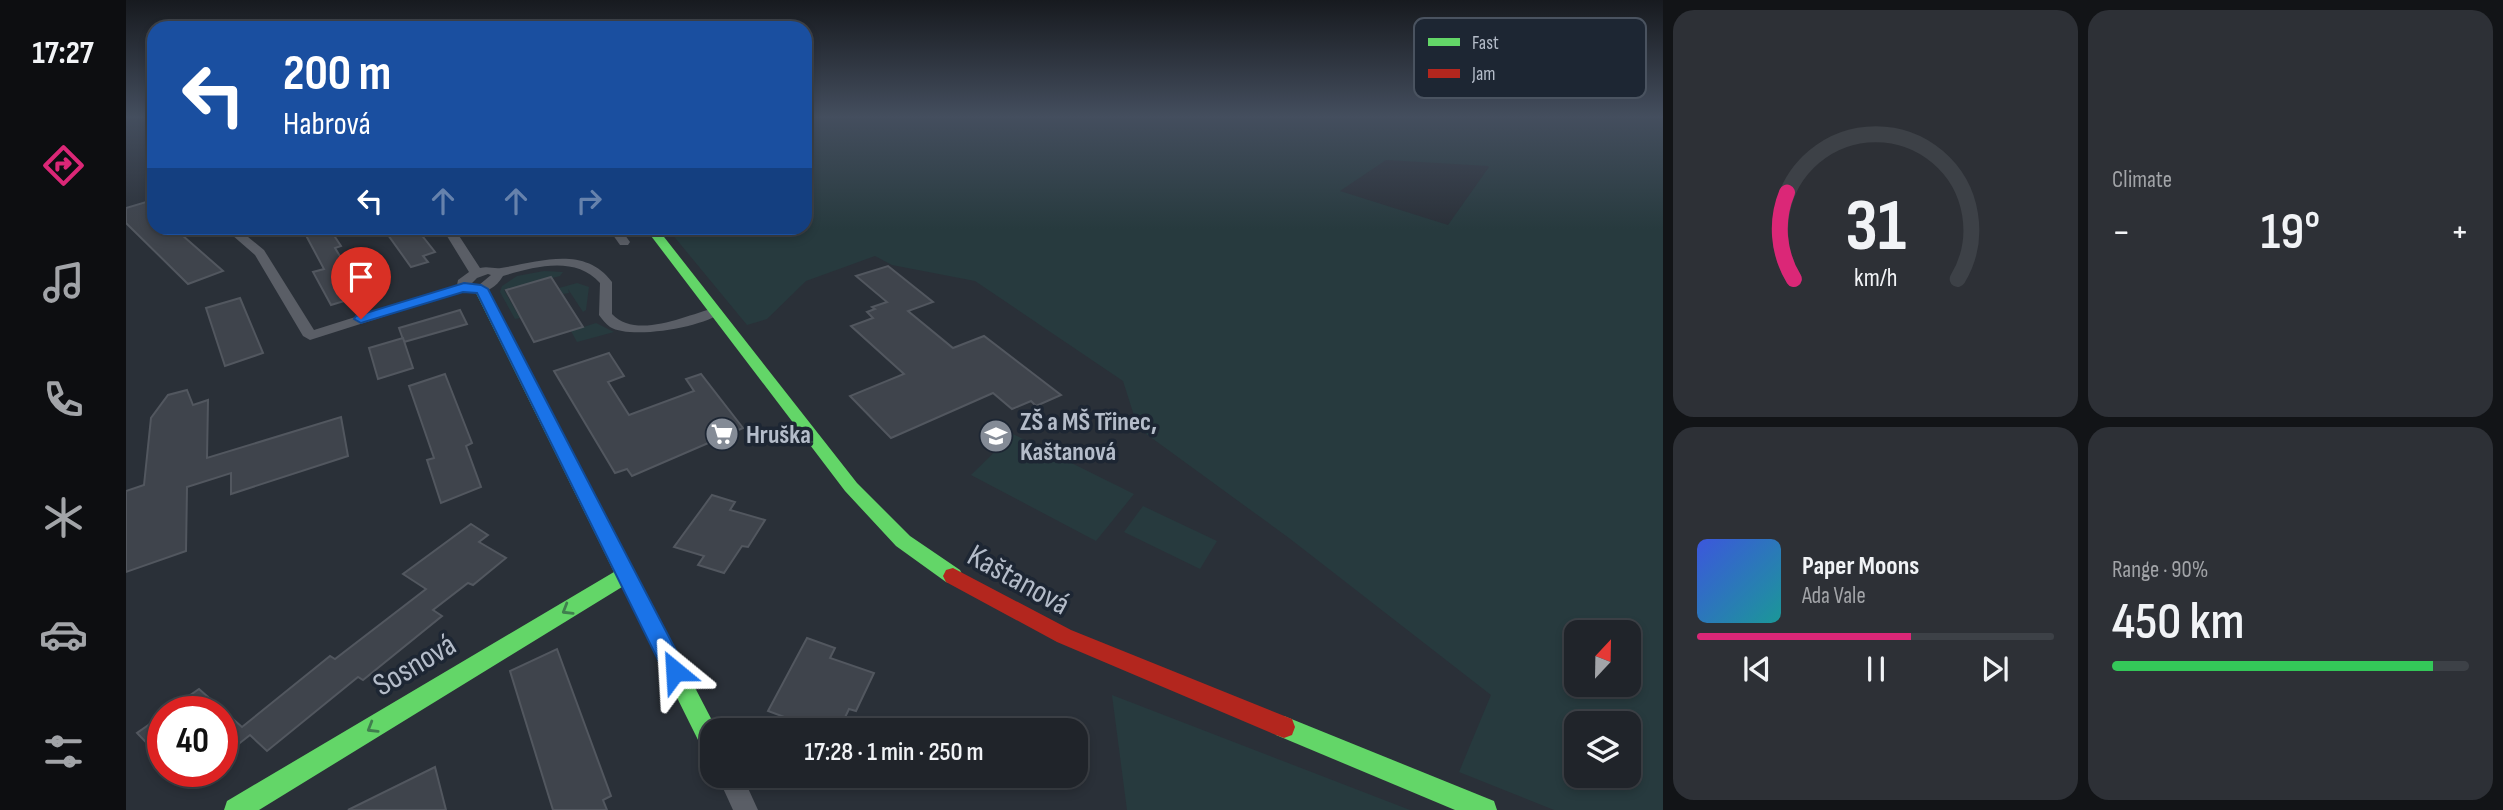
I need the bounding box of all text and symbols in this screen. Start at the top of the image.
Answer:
legend [1414,18,1646,98]
text: Fast [1472,32,1499,55]
text: 17:27 [32,34,94,73]
text: 200 m [283,45,391,104]
icon: left [168,49,259,140]
text: Jam [1471,63,1495,86]
text: Habrová [283,105,371,144]
icon: directions [39,141,88,190]
text: Climate [2112,166,2172,194]
icon: left [351,182,389,220]
icon: ahead [424,182,462,220]
icon: ahead [497,182,535,220]
icon: right [570,182,608,220]
text: 31 [1845,184,1906,272]
text: 19° [2261,201,2320,264]
text: − [2112,210,2131,255]
text: + [2450,210,2469,255]
pin [331,247,391,319]
icon: music [39,258,88,307]
icon: arrive [342,258,380,296]
text: km/h [1854,263,1897,294]
icon: phone [39,375,88,424]
place label: ZŠ a MŠ Třinec, Kaštanová [1020,407,1157,468]
supermarket icon: Hruška [703,415,741,453]
school or university icon: ZŠ a MŠ Třinec, Kaštanová [977,417,1015,455]
place label: Hruška [746,420,811,451]
icon: climate [39,493,88,542]
street label: Kaštanová [960,536,1076,624]
text: Paper Moons [1802,551,1919,582]
text: Range · 90% [2112,556,2208,584]
text: Ada Vale [1802,582,1866,610]
text: 450 km [2112,591,2245,654]
one-way arrow [562,602,575,615]
icon: car [39,610,88,659]
north arrow [1564,620,1642,696]
map controls [1564,620,1641,788]
street label: Sosnová [366,626,463,705]
position arrow [638,634,712,708]
icon: previous [1738,650,1776,688]
icon: pause [1857,650,1895,688]
icon: next [1976,650,2014,688]
speed limit sign: 40 [147,696,238,787]
button: layers [1564,711,1641,788]
one-way arrow [367,719,380,732]
icon: filters [39,727,88,776]
text: 17:28 · 1 min · 250 m [804,737,984,768]

